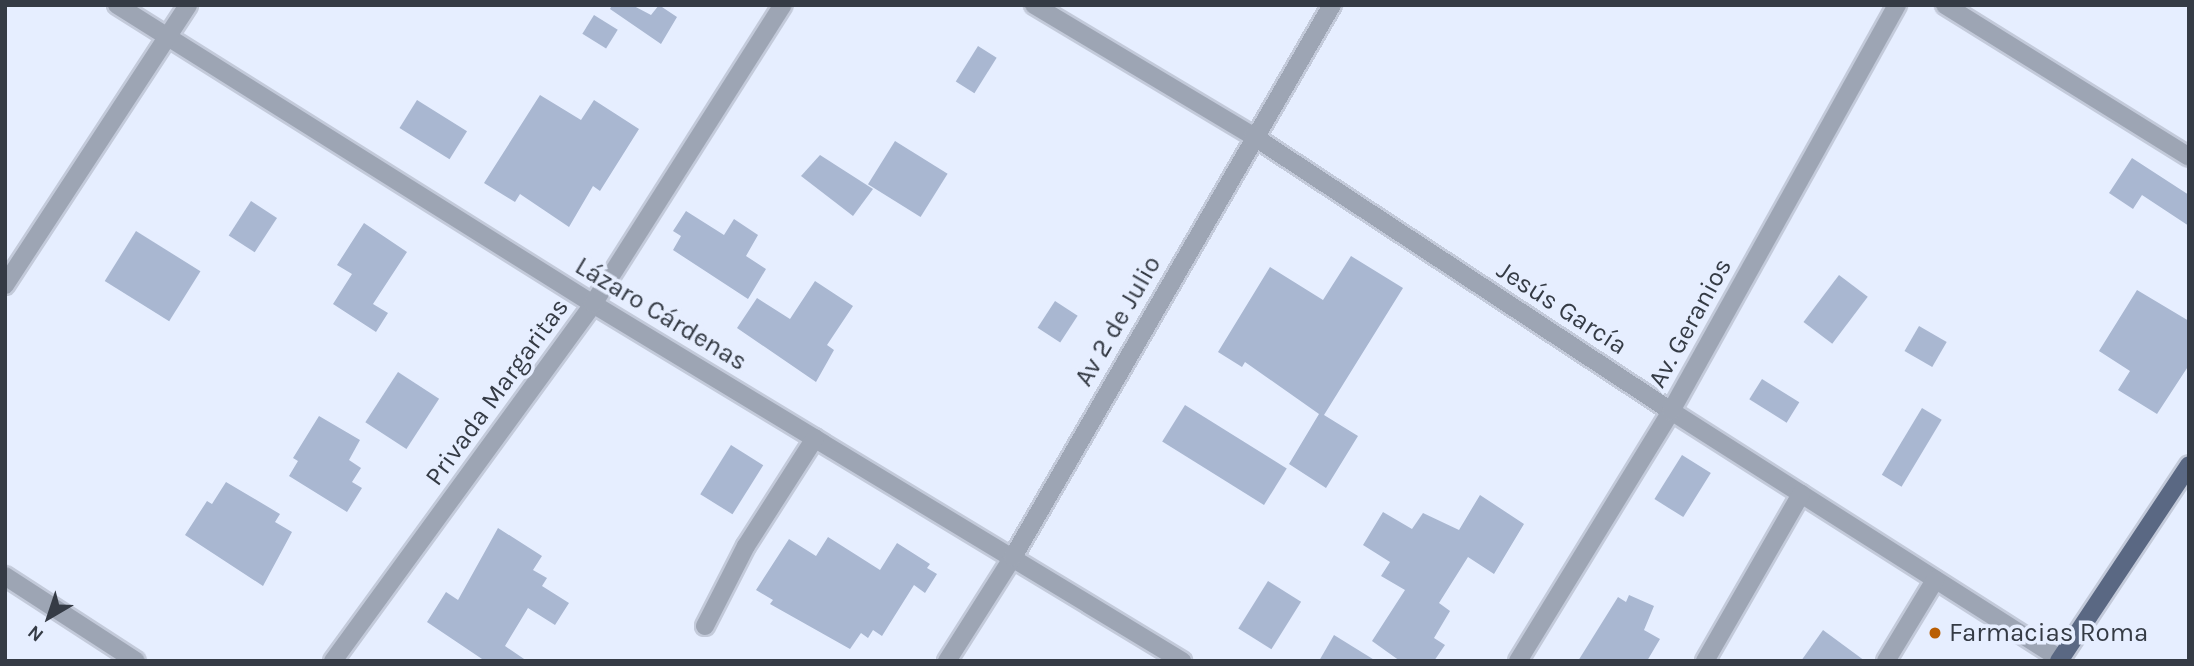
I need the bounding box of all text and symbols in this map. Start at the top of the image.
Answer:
street label: Lázaro Cárdenas [569,250,753,378]
street label: Av 2 de Julio [1068,250,1168,392]
street label: Av. Geranios [1642,253,1738,393]
street label: Jesús García [1491,254,1633,362]
street label: Privada Margaritas [419,292,575,492]
north arrow [14,582,84,652]
place label: Farmacias Roma [1949,617,2148,649]
text: N [24,620,48,646]
marker: Farmacias Roma [1927,625,1943,641]

